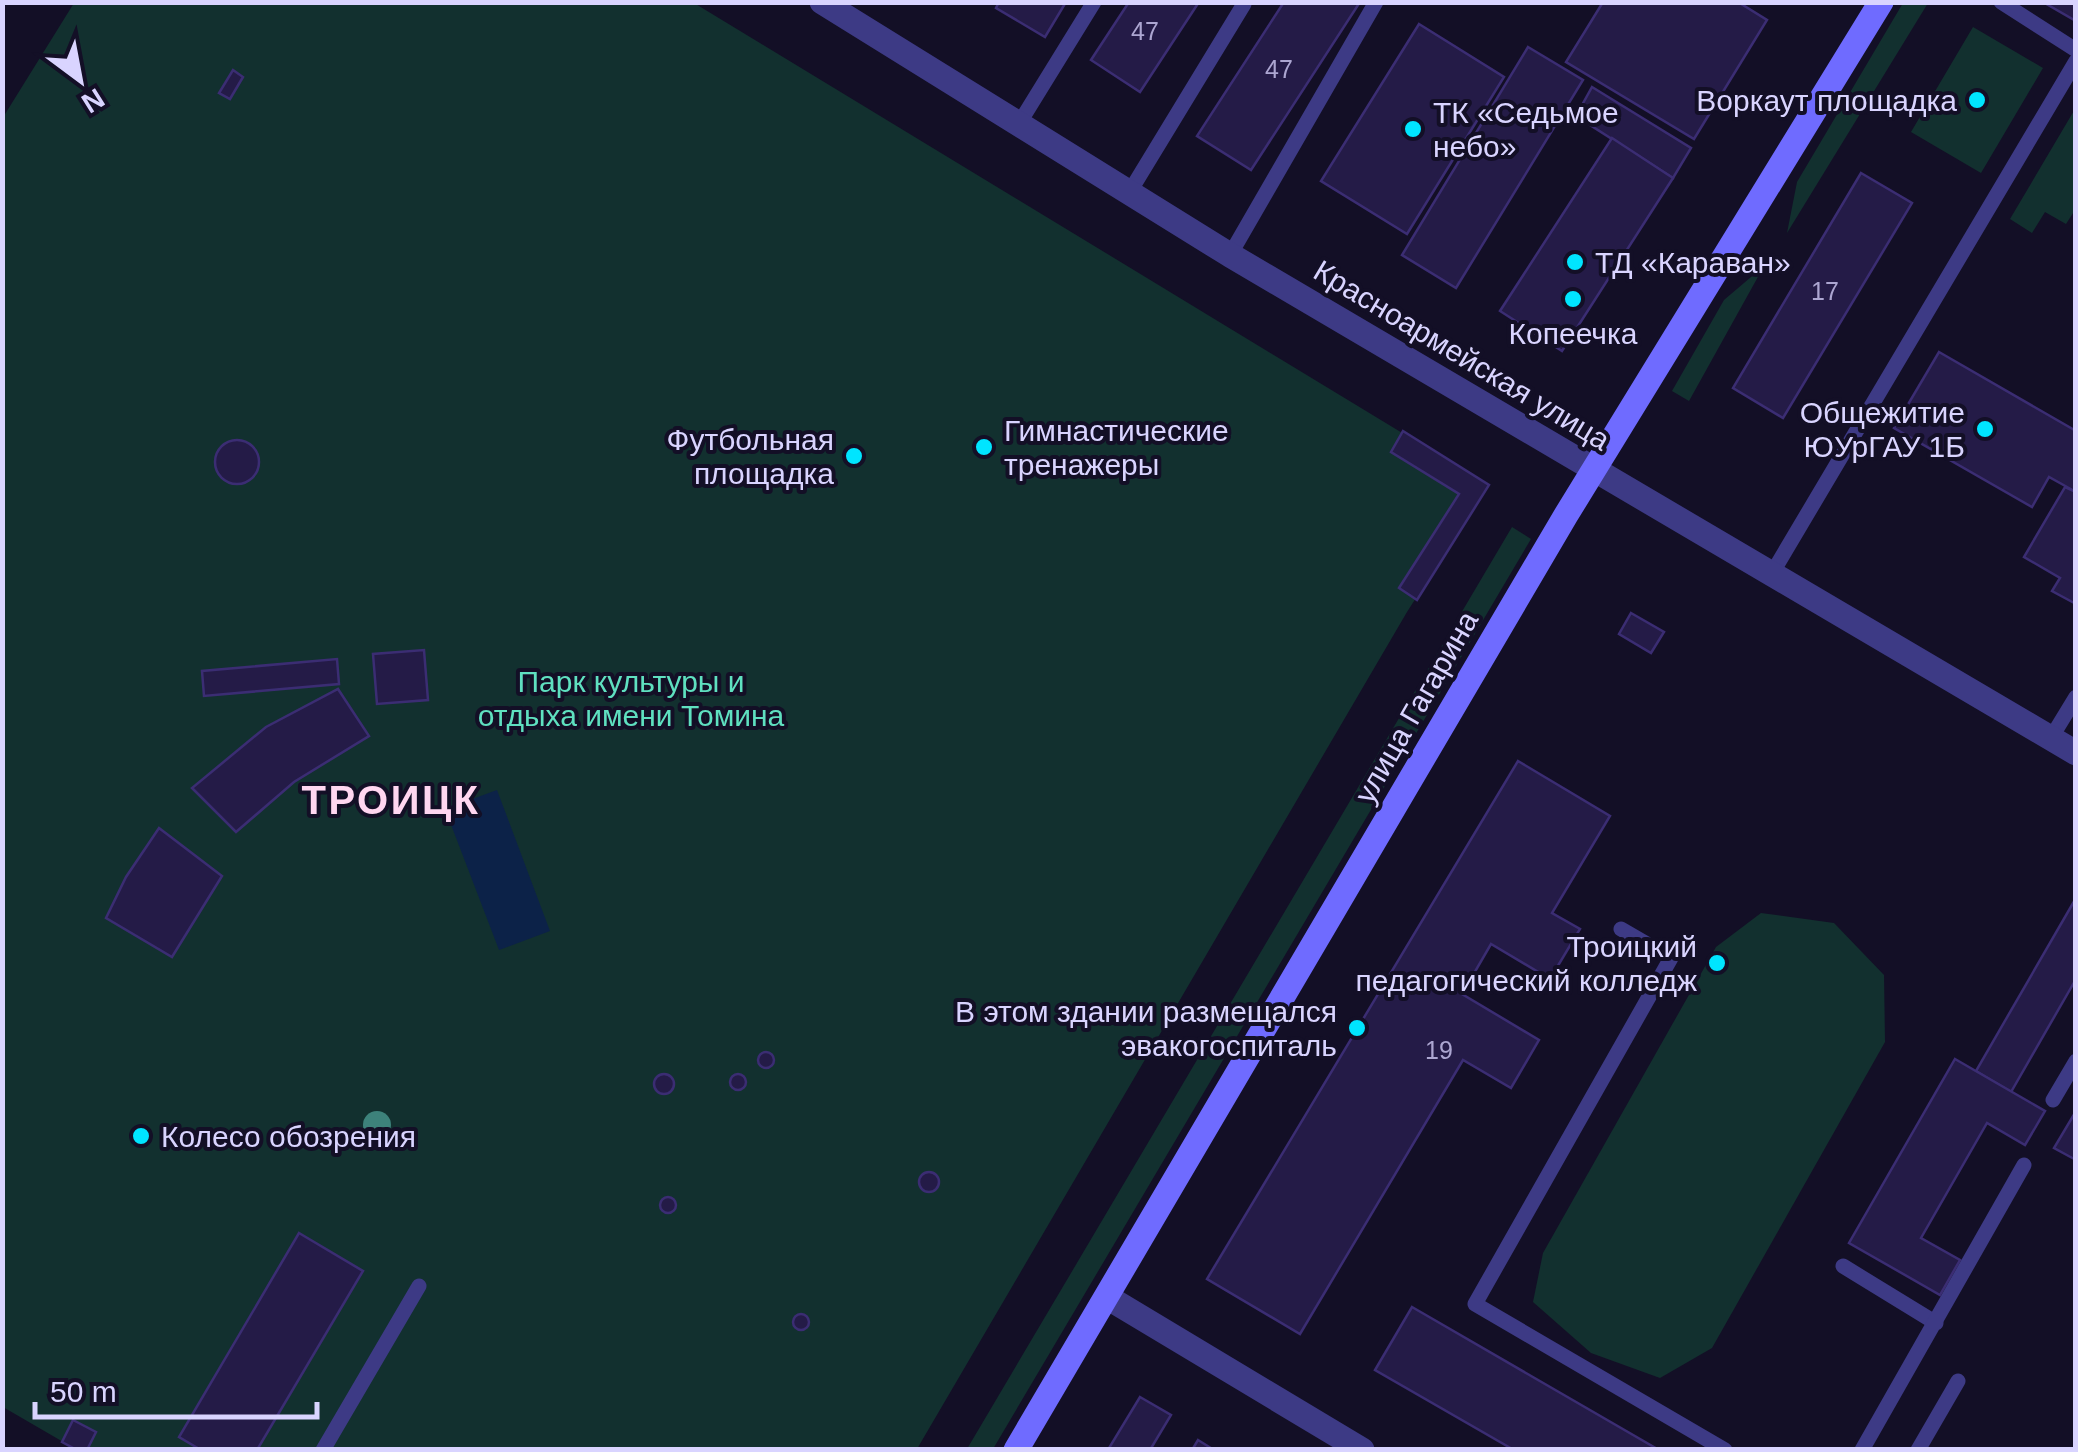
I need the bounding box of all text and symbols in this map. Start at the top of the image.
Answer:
house number: 47 [1131,17,1159,45]
north arrow [30,30,130,130]
house number: 47 [1265,55,1293,83]
text: N [76,82,110,119]
place label: Воркаут площадка [1696,84,1957,117]
marker: Воркаут площадка [1966,89,1988,111]
place label: ТК «Седьмое небо» [1433,96,1619,163]
marker: ТК «Седьмое небо» [1402,118,1424,140]
place label: ТД «Караван» [1595,246,1791,279]
marker: ТД «Караван» [1564,251,1586,273]
street label: Красноармейская улица [1308,254,1616,457]
house number: 17 [1811,277,1839,305]
marker: Копеечка [1562,288,1584,310]
place label: Копеечка [1509,317,1638,350]
place label: Общежитие ЮУрГАУ 1Б [1800,396,1965,463]
place label: Гимнастические тренажеры [1004,414,1229,481]
marker: Общежитие ЮУрГАУ 1Б [1974,418,1996,440]
place label: Футбольная площадка [667,423,834,490]
marker: Гимнастические тренажеры [973,436,995,458]
marker: Футбольная площадка [843,445,865,467]
street label: улица Гагарина [1348,605,1484,809]
park label: Парк культуры и отдыха имени Томина [478,665,785,732]
district label: ТРОИЦК [301,778,481,822]
place label: Троицкий педагогический колледж [1355,930,1697,997]
marker: Троицкий педагогический колледж [1706,952,1728,974]
place label: В этом здании размещался эвакогоспиталь [955,995,1337,1062]
marker: В этом здании размещался эвакогоспиталь [1346,1017,1368,1039]
house number: 19 [1425,1036,1453,1064]
place label: Колесо обозрения [161,1120,416,1153]
marker: Колесо обозрения [130,1125,152,1147]
scale bar [35,1357,318,1419]
text: 50 m [50,1375,117,1408]

